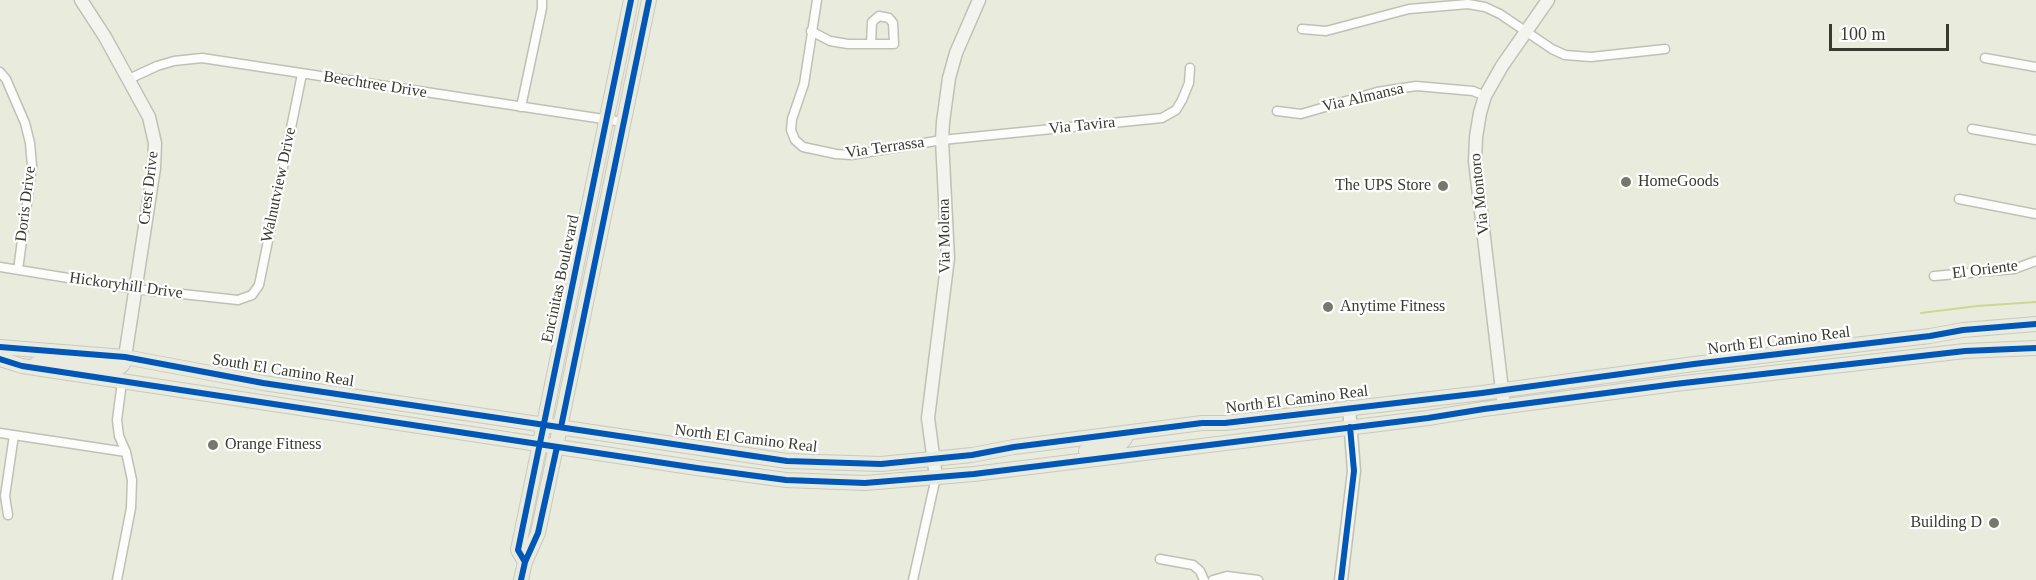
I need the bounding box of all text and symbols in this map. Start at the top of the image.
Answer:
scale bar [1832,12,1952,50]
text: 100 m [1840,24,1886,44]
street label: Beechtree Drive [322,67,428,103]
street label: Via Almansa [1320,79,1406,117]
street label: Via Tavira [1048,113,1116,139]
street label: Walnutview Drive [257,126,301,244]
street label: Via Terrassa [844,133,926,163]
street label: Crest Drive [135,150,163,226]
street label: Via Montoro [1466,152,1494,236]
street label: Doris Drive [12,165,40,243]
place label: HomeGoods [1638,172,1719,192]
marker: HomeGoods [1619,175,1633,189]
place label: The UPS Store [1335,176,1431,196]
marker: The UPS Store [1436,179,1450,193]
street label: Via Molena [935,198,955,274]
street label: Encinitas Boulevard [538,213,584,345]
street label: El Oriente [1951,256,2019,284]
street label: Hickoryhill Drive [68,269,184,303]
place label: Anytime Fitness [1340,297,1445,317]
marker: Anytime Fitness [1321,300,1335,314]
street label: North El Camino Real [1707,323,1851,359]
street label: South El Camino Real [211,350,355,392]
street label: North El Camino Real [1225,382,1369,418]
street label: North El Camino Real [674,421,818,457]
place label: Orange Fitness [225,435,321,455]
marker: Orange Fitness [206,438,220,452]
place label: Building D [1910,513,1982,533]
marker: Building D [1987,516,2001,530]

